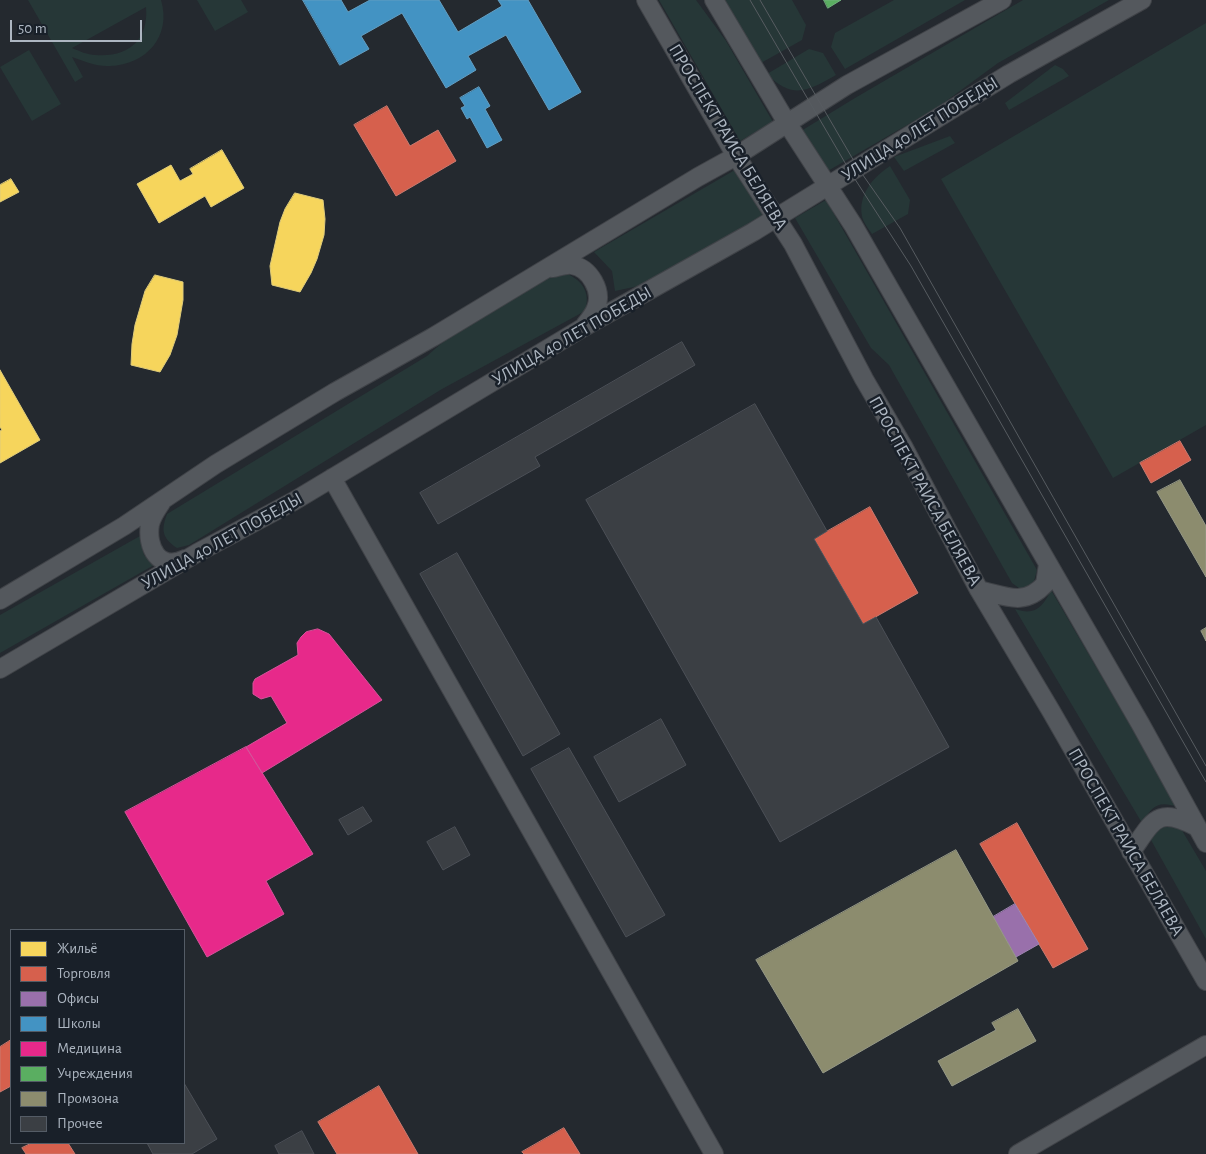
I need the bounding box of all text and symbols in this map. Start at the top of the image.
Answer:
scale bar [12,10,145,42]
text: 50 m [18,21,47,36]
street label: ПРОСПЕКТ РАИСА БЕЛЯЕВА [664,40,792,234]
street label: УЛИЦА 40 ЛЕТ ПОБЕДЫ [838,72,1002,186]
street label: УЛИЦА 40 ЛЕТ ПОБЕДЫ [488,282,656,390]
street label: ПРОСПЕКТ РАИСА БЕЛЯЕВА [864,392,986,590]
street label: УЛИЦА 40 ЛЕТ ПОБЕДЫ [138,488,306,594]
street label: ПРОСПЕКТ РАИСА БЕЛЯЕВА [1063,744,1189,940]
legend [10,929,185,1144]
text: Жильё [57,941,97,956]
text: Торговля [57,966,111,981]
text: Офисы [57,991,99,1006]
text: Школы [57,1016,101,1031]
text: Медицина [57,1041,122,1056]
text: Учреждения [57,1066,133,1081]
text: Промзона [57,1091,119,1106]
text: Прочее [57,1116,103,1131]

